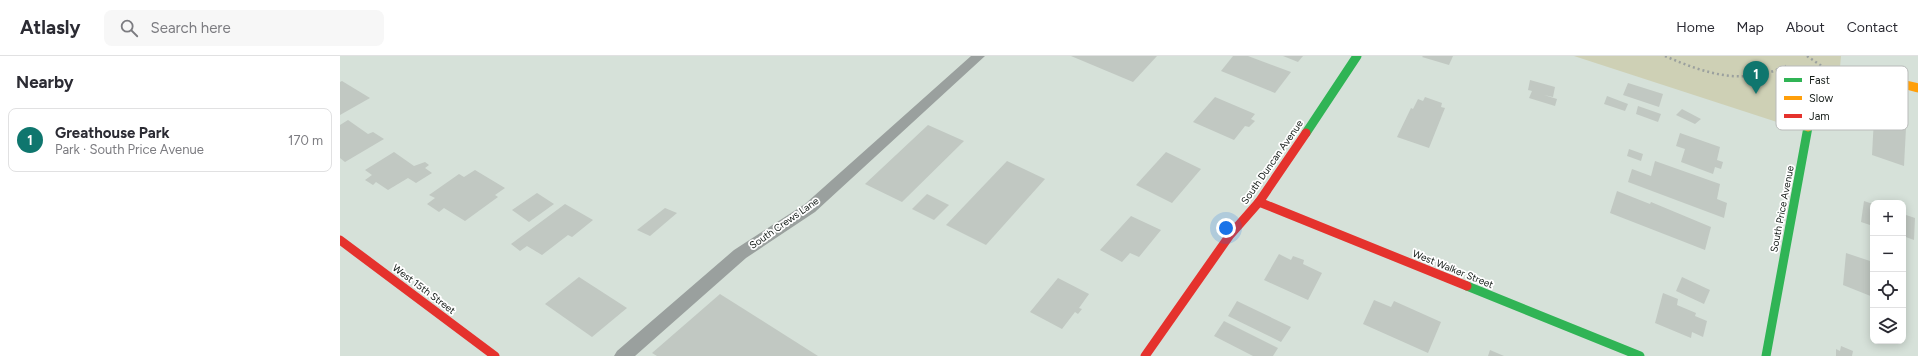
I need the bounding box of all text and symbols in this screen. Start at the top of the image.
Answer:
search box [104,10,384,46]
text: Atlasly [20,16,80,39]
icon: search [118,17,140,39]
text: Search here [150,19,231,37]
text: Home [1676,19,1715,36]
text: Map [1737,19,1764,36]
text: About [1786,19,1825,36]
text: Contact [1847,19,1898,36]
pin: 1 [1743,61,1769,94]
legend [1776,66,1908,130]
text: Nearby [16,72,74,92]
text: Fast [1809,74,1830,87]
text: Slow [1809,92,1833,105]
text: Jam [1809,110,1830,123]
street label: South Duncan Avenue [1238,117,1306,207]
text: Greathouse Park [55,124,169,142]
text: 1 [27,133,33,148]
text: 170 m [288,133,323,148]
text: Park · South Price Avenue [55,142,204,157]
street label: South Price Avenue [1767,164,1797,253]
street label: South Crews Lane [747,194,822,252]
map controls [1870,200,1906,344]
button: + [1870,200,1906,236]
your location [1216,218,1236,238]
button: − [1870,236,1906,272]
street label: West Walker Street [1411,247,1496,291]
street label: West 15th Street [390,261,458,317]
button: locate [1870,272,1906,308]
button: layers [1870,308,1906,344]

